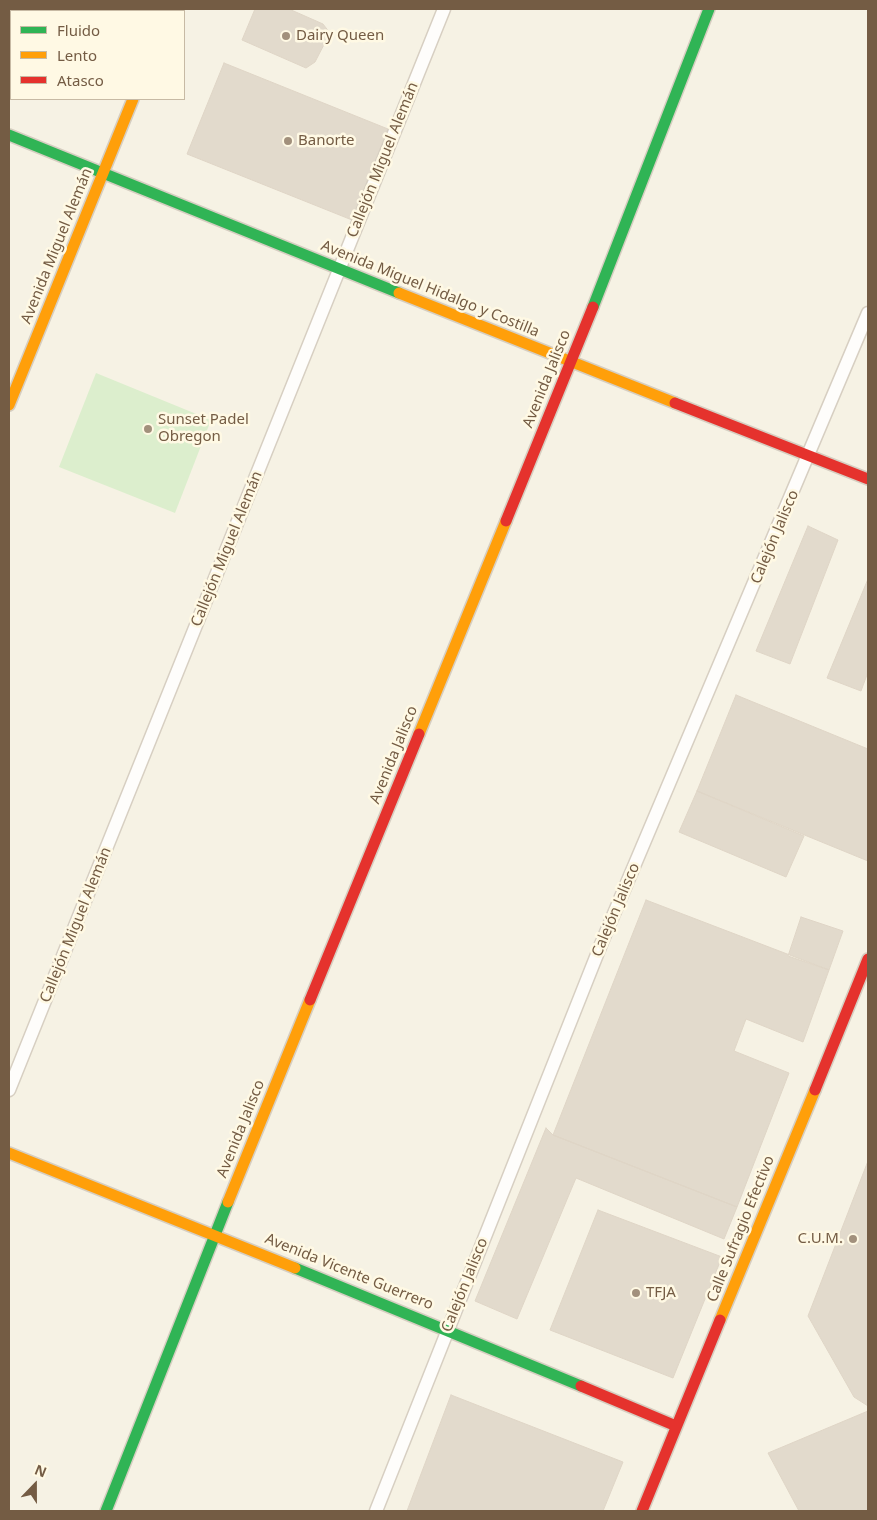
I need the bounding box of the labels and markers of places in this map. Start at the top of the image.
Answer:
place label: Dairy Queen [296,27,384,45]
marker: Dairy Queen [280,30,292,42]
place label: Banorte [298,132,355,150]
marker: Banorte [282,135,294,147]
place label: Sunset Padel Obregon [158,411,249,446]
marker: Sunset Padel Obregon [142,423,154,435]
place label: C.U.M. [797,1230,843,1248]
marker: C.U.M. [847,1233,859,1245]
place label: TFJA [646,1284,676,1302]
marker: TFJA [630,1287,642,1299]

